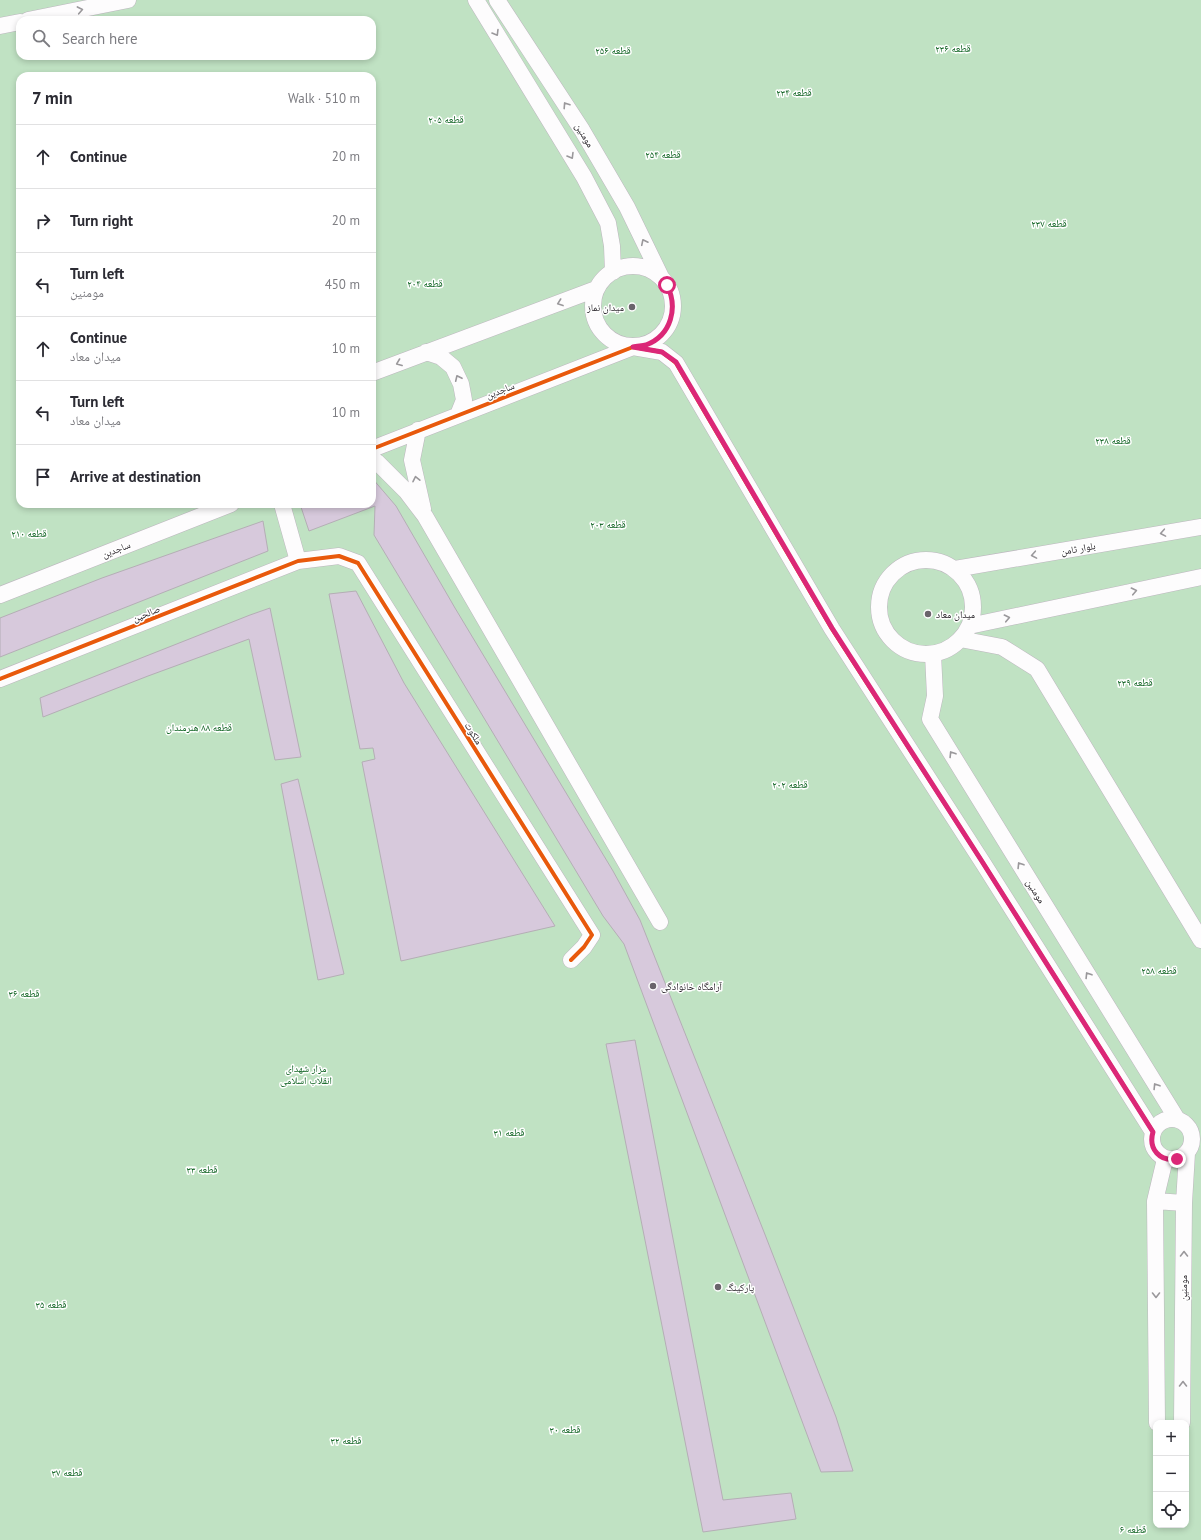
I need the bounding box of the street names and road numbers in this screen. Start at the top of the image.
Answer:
street label: مومنین [572,121,597,150]
street label: ساجدین [484,379,517,402]
street label: ساجدین [100,538,133,561]
street label: بلوار ثامن [1060,539,1097,558]
street label: صالحین [130,602,162,625]
street label: ملکوت [462,720,486,747]
street label: مومنین [1023,877,1048,906]
street label: مومنین [1177,1274,1190,1301]

